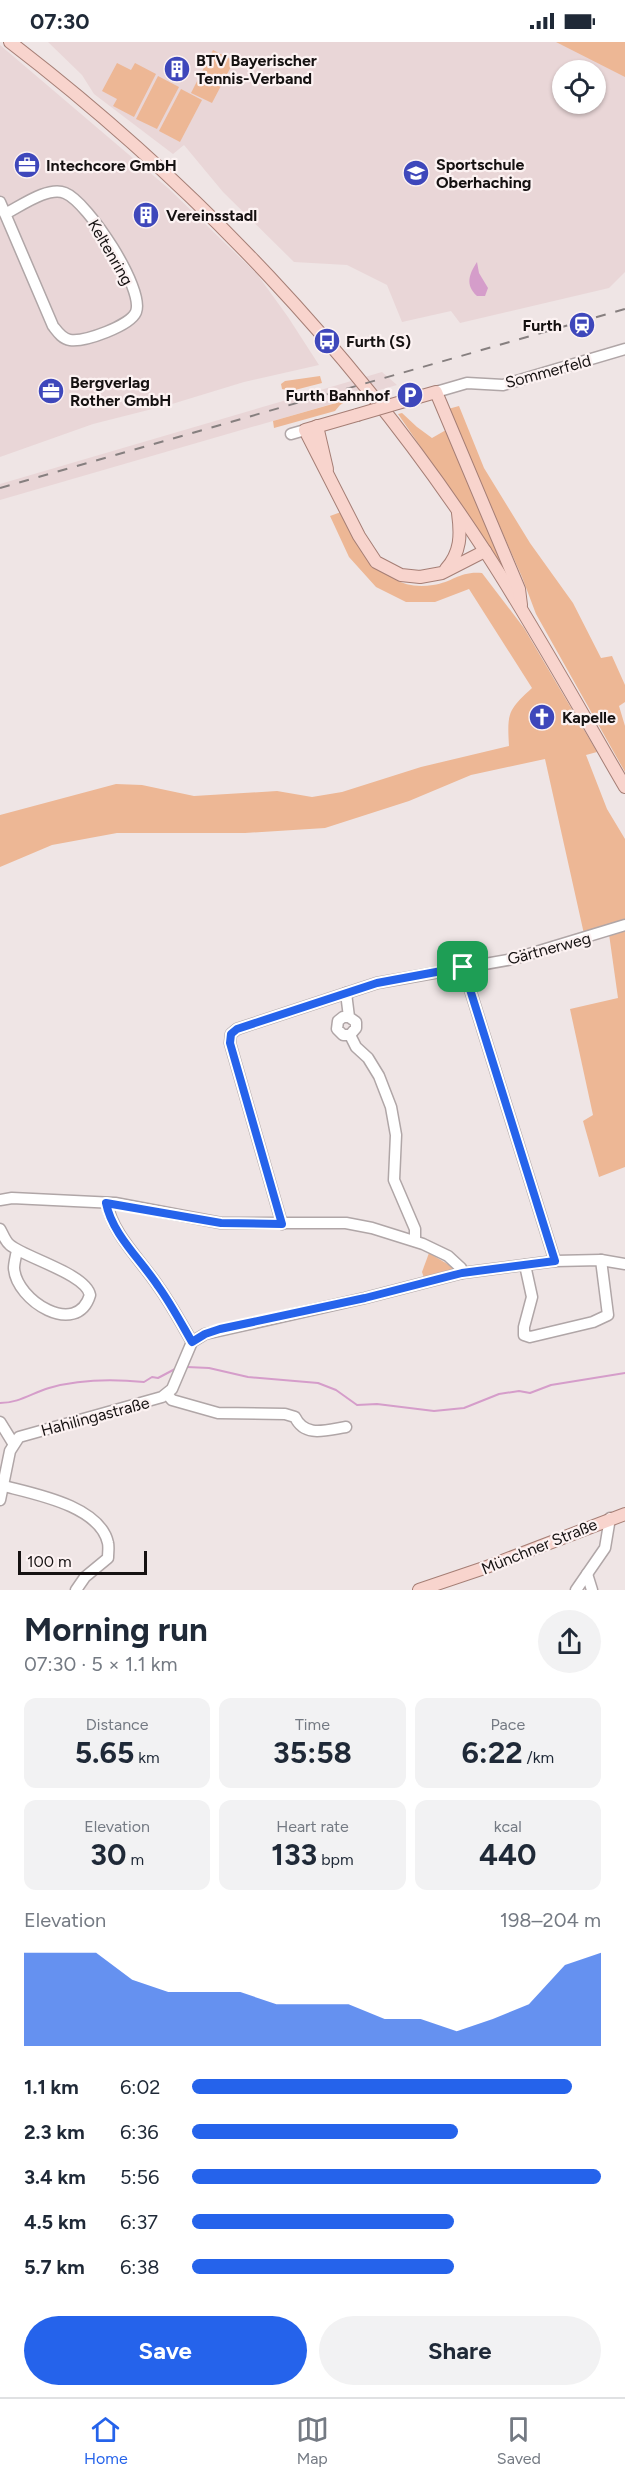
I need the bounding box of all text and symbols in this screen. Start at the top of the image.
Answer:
text: 07:30 [30,8,90,35]
place label: BTV Bayerischer Tennis-Verband [196,51,317,88]
building icon: BTV Bayerischer Tennis-Verband [162,54,192,84]
map controls [552,60,606,114]
button: locate [552,60,606,114]
office icon: Intechcore GmbH [12,150,42,180]
place label: Sportschule Oberhaching [436,155,531,192]
place label: Intechcore GmbH [46,156,177,175]
school or university icon: Sportschule Oberhaching [401,158,431,188]
building icon: Vereinsstadl [131,200,161,230]
place label: Vereinsstadl [166,206,257,225]
street label: Keltenring [84,216,137,289]
station icon: Furth [567,310,597,340]
place label: Furth [523,316,562,335]
bus stop icon: Furth (S) [312,326,342,356]
place label: Furth (S) [346,332,411,351]
street label: Sommerfeld [503,351,593,392]
place label: Bergverlag Rother GmbH [70,373,171,410]
office icon: Bergverlag Rother GmbH [36,376,66,406]
parking icon: Furth Bahnhof [395,380,425,410]
place label: Furth Bahnhof [286,386,391,405]
church icon: Kapelle [527,702,557,732]
place label: Kapelle [562,708,616,727]
street label: Gärtnerweg [505,928,593,969]
pin [437,941,488,992]
icon: arrive [446,950,479,983]
street label: Hahilingastraße [39,1393,152,1440]
street label: Münchner Straße [479,1514,600,1578]
scale bar [18,1548,147,1576]
text: 100 m [27,1552,72,1571]
text: Morning run [24,1610,208,1649]
button: share [538,1610,601,1673]
text: 07:30 · 5 × 1.1 km [24,1652,177,1676]
text: Distance [86,1715,149,1734]
text: Time [295,1715,330,1734]
text: Pace [490,1715,525,1734]
text: 5.65 [75,1734,134,1771]
text: 35:58 [273,1734,352,1771]
text: 6:22 [461,1734,523,1771]
text: km [134,1748,160,1767]
text: /km [523,1748,554,1767]
text: Elevation [84,1817,150,1836]
text: Heart rate [276,1817,349,1836]
text: kcal [494,1817,522,1836]
text: 30 [90,1836,126,1873]
text: 133 [271,1836,317,1873]
text: 440 [479,1836,537,1873]
text: m [126,1850,144,1869]
text: bpm [317,1850,354,1869]
text: Elevation [24,1908,106,1932]
text: 198–204 m [500,1908,601,1932]
text: 1.1 km [24,2075,79,2099]
text: 6:02 [120,2075,160,2099]
text: 2.3 km [24,2120,85,2144]
text: 6:36 [120,2120,159,2144]
text: 3.4 km [24,2165,86,2189]
text: 5:56 [120,2165,159,2189]
text: 4.5 km [24,2210,86,2234]
text: 6:37 [120,2210,158,2234]
text: 5.7 km [24,2255,85,2279]
text: 6:38 [120,2255,160,2279]
button: Save [24,2316,307,2385]
button: Share [319,2316,601,2385]
tab: Home [84,2413,128,2468]
tab: Map [296,2413,329,2468]
tab: Saved [497,2413,541,2468]

